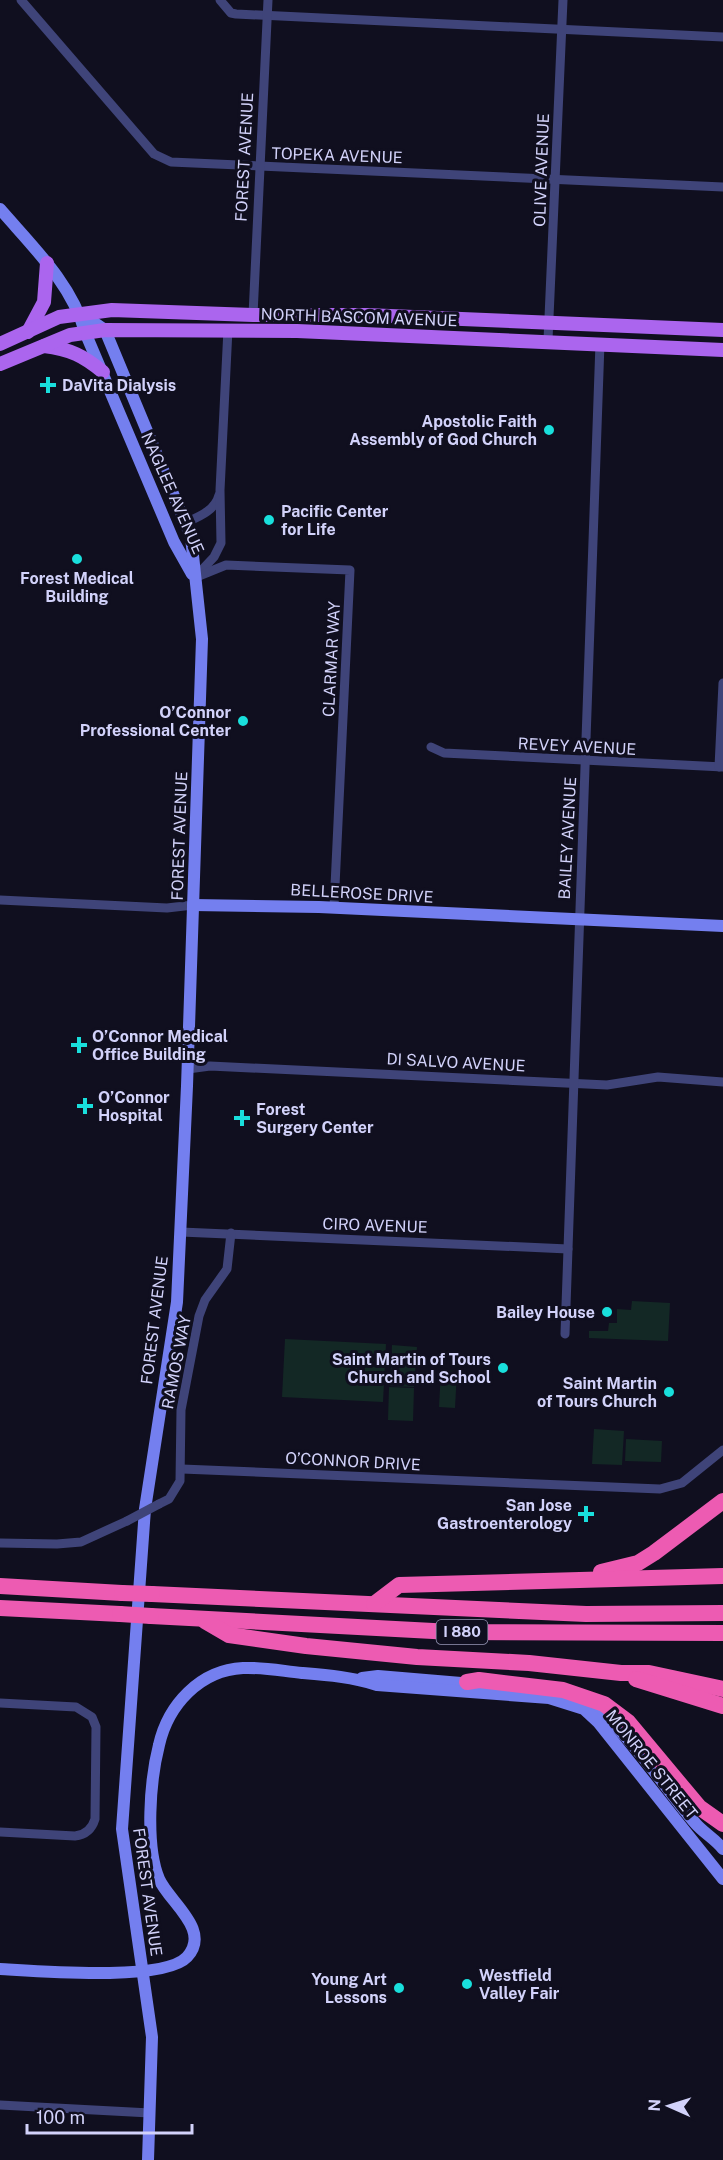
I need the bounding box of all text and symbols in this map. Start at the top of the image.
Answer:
street label: FOREST AVENUE [232,92,257,222]
street label: OLIVE AVENUE [530,113,553,227]
street label: TOPEKA AVENUE [271,144,403,167]
street label: NORTH BASCOM AVENUE [260,305,458,330]
marker: DaVita Dialysis [39,376,57,394]
place label: DaVita Dialysis [62,376,176,395]
place label: Apostolic Faith Assembly of God Church [349,412,537,449]
marker: Apostolic Faith Assembly of God Church [542,423,556,437]
street label: NAGLEE AVENUE [137,429,208,557]
place label: Pacific Center for Life [281,502,389,539]
marker: Pacific Center for Life [262,513,276,527]
marker: Forest Medical Building [70,552,84,566]
place label: Forest Medical Building [20,569,134,606]
street label: CLARMAR WAY [319,600,344,717]
place label: O’Connor Professional Center [80,703,231,740]
marker: O’Connor Professional Center [236,714,250,728]
street label: REVEY AVENUE [517,734,637,759]
street label: FOREST AVENUE [168,771,191,901]
street label: BAILEY AVENUE [555,776,580,900]
street label: BELLEROSE DRIVE [290,880,434,907]
place label: O’Connor Medical Office Building [92,1027,228,1064]
marker: O’Connor Medical Office Building [70,1036,88,1054]
street label: DI SALVO AVENUE [386,1049,526,1076]
place label: O’Connor Hospital [98,1088,170,1125]
marker: O’Connor Hospital [76,1097,94,1115]
place label: Forest Surgery Center [256,1100,374,1137]
marker: Forest Surgery Center [233,1109,251,1127]
street label: CIRO AVENUE [322,1214,428,1237]
street label: FOREST AVENUE [137,1255,172,1385]
place label: Bailey House [496,1303,595,1322]
marker: Bailey House [600,1305,614,1319]
street label: RAMOS WAY [158,1313,195,1411]
place label: Saint Martin of Tours Church and School [332,1350,491,1387]
marker: Saint Martin of Tours Church and School [496,1361,510,1375]
place label: Saint Martin of Tours Church [537,1374,657,1411]
marker: Saint Martin of Tours Church [662,1385,676,1399]
street label: O’CONNOR DRIVE [285,1448,421,1475]
place label: San Jose Gastroenterology [437,1496,572,1533]
marker: San Jose Gastroenterology [577,1505,595,1523]
road number: I 880 [436,1620,488,1644]
street label: MONROE STREET [602,1706,702,1823]
street label: FOREST AVENUE [129,1827,166,1957]
place label: Westfield Valley Fair [479,1966,560,2003]
place label: Young Art Lessons [311,1970,387,2007]
marker: Westfield Valley Fair [460,1977,474,1991]
marker: Young Art Lessons [392,1981,406,1995]
north arrow [639,2076,699,2136]
scale bar [27,2097,192,2135]
text: N [645,2098,664,2112]
text: 100 m [36,2107,85,2128]

